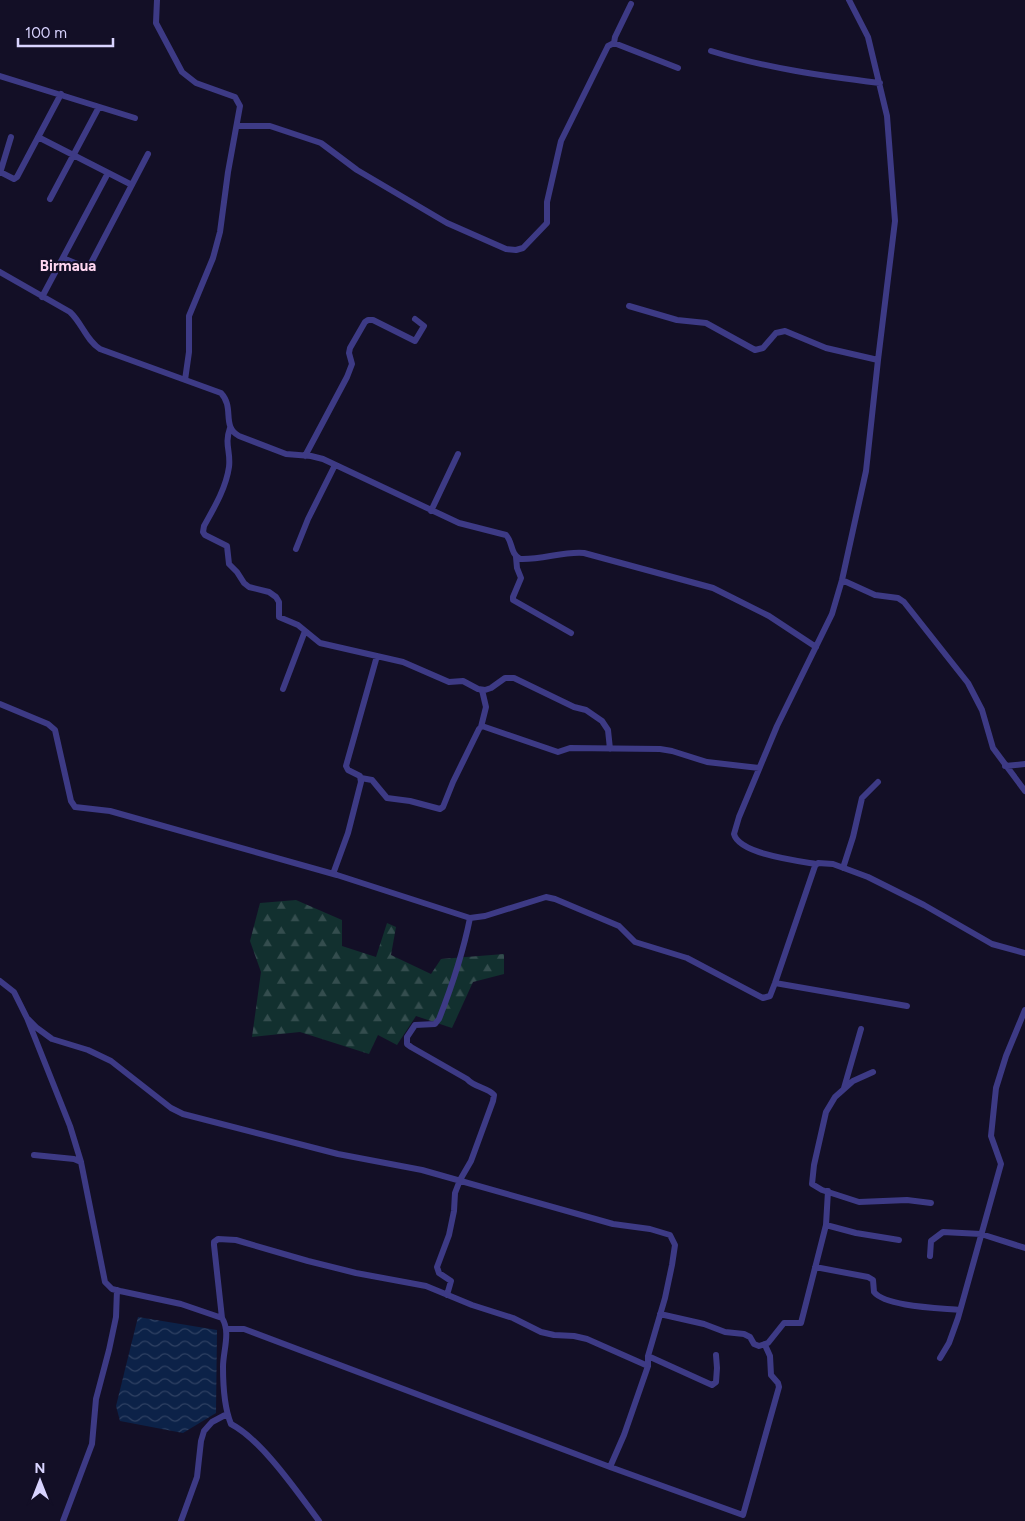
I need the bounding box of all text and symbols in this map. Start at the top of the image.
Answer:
scale bar [18,15,112,47]
text: 100 m [25,24,67,42]
district label: Birmaua [40,257,96,275]
north arrow [15,1456,65,1506]
text: N [35,1460,45,1477]

